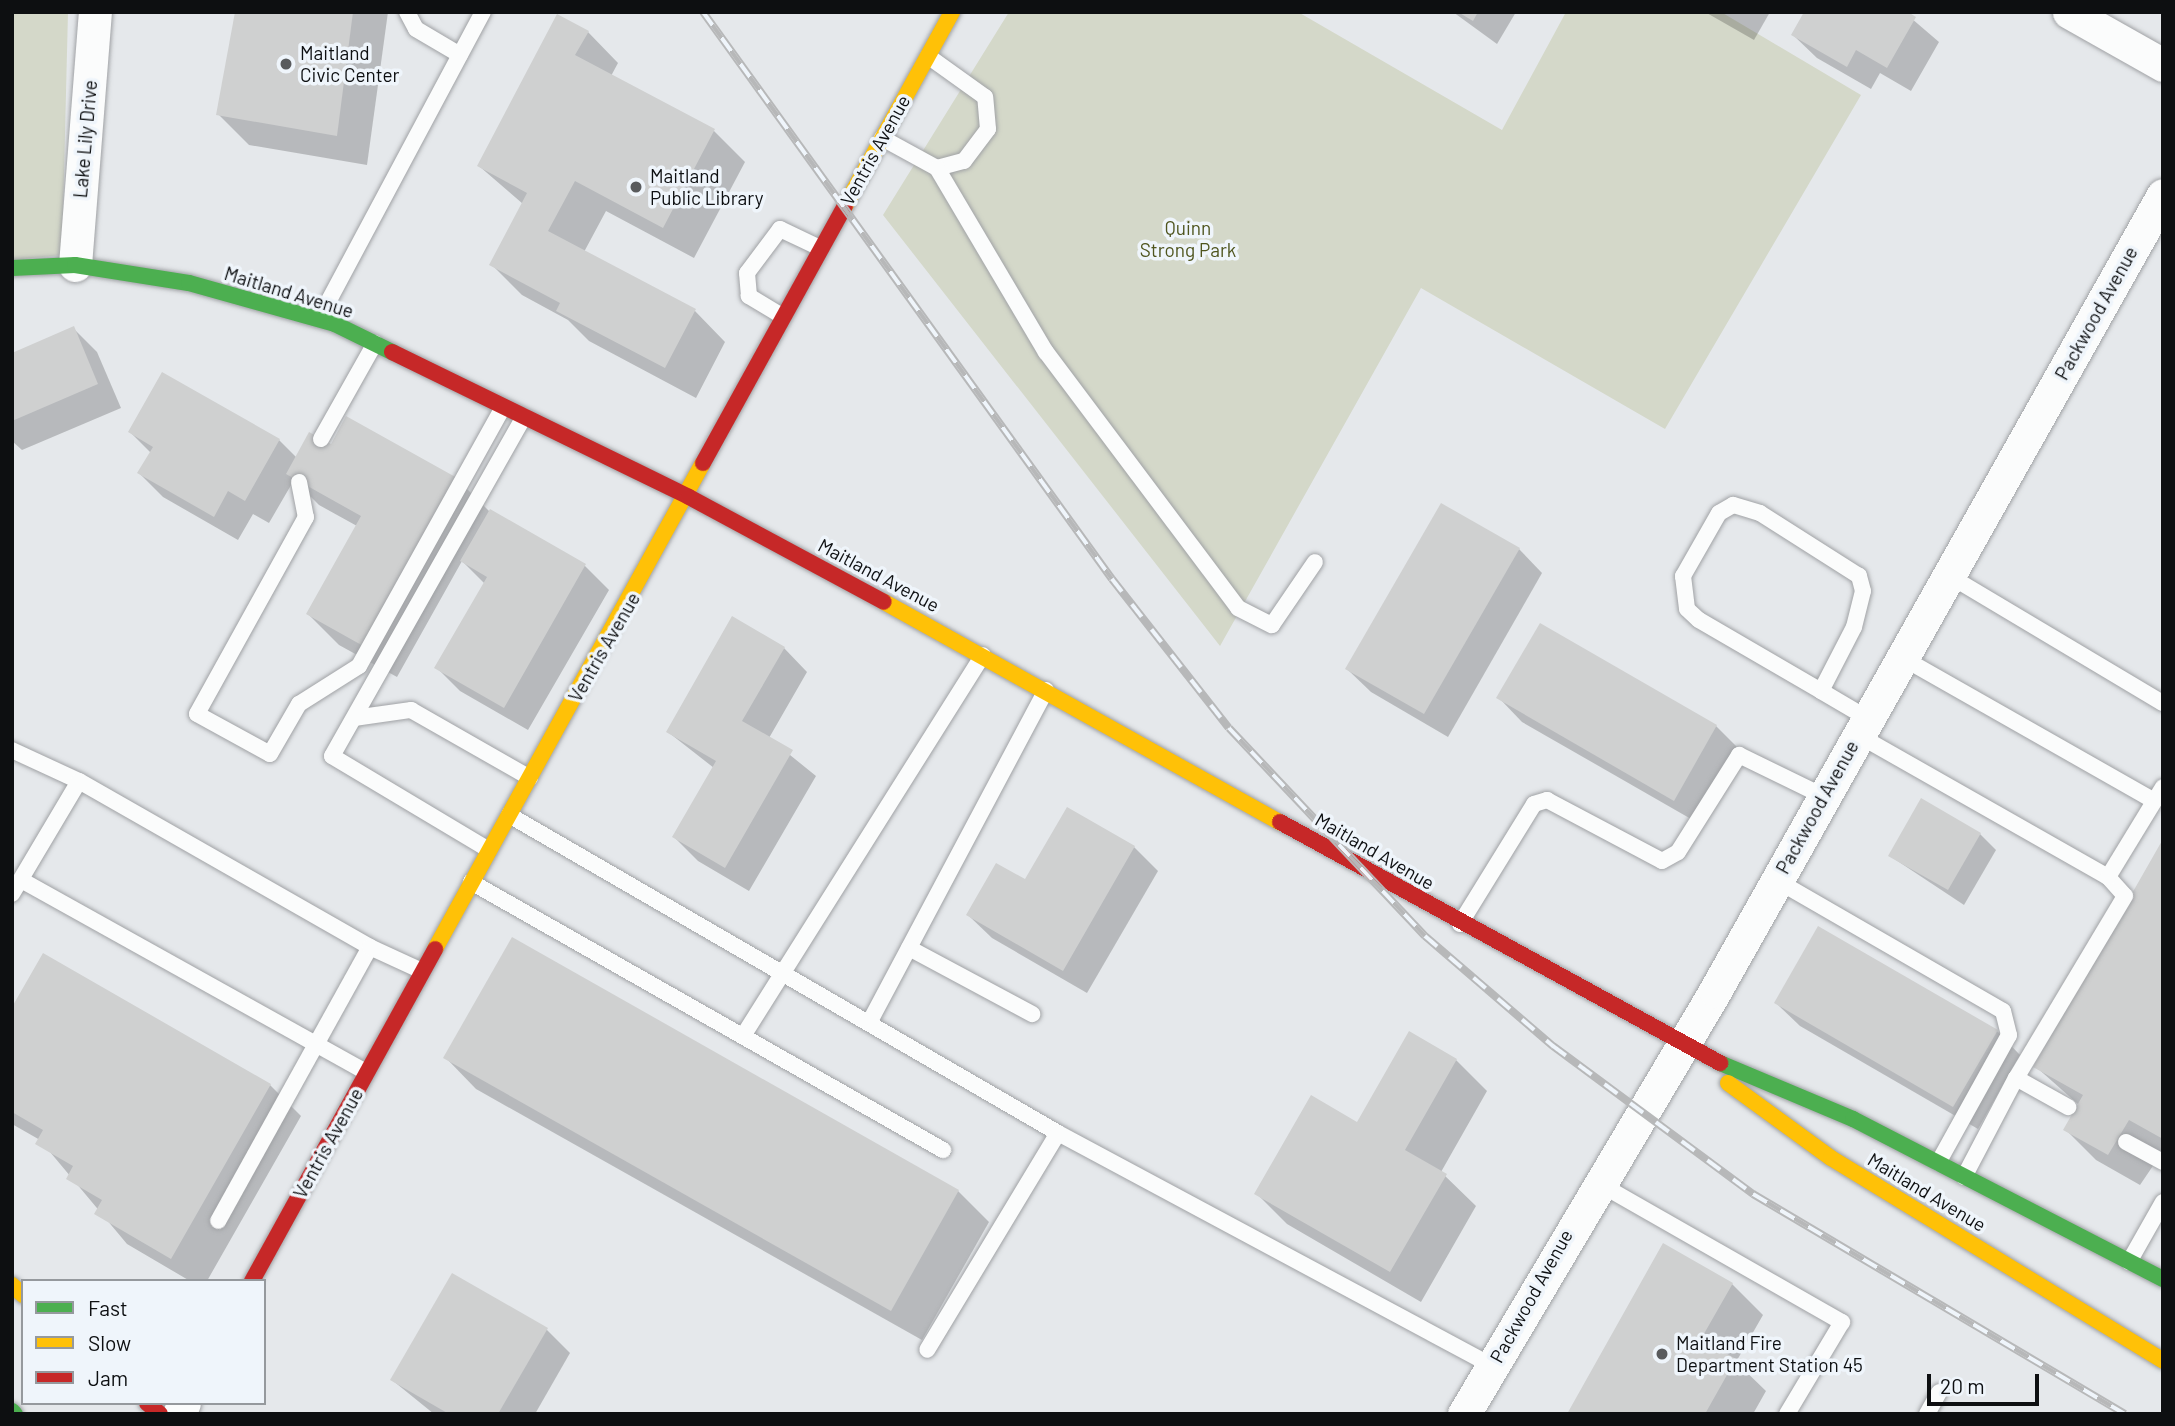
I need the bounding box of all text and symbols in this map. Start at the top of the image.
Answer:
place label: Maitland Civic Center [300,42,399,86]
marker: Maitland Civic Center [278,56,294,72]
street label: Lake Lily Drive [68,79,102,199]
street label: Ventris Avenue [835,91,915,209]
place label: Maitland Public Library [650,165,764,209]
marker: Maitland Public Library [628,179,644,195]
park label: Quinn Strong Park [1140,217,1236,261]
street label: Packwood Avenue [2050,242,2142,384]
street label: Maitland Avenue [222,262,356,322]
street label: Maitland Avenue [815,534,943,616]
street label: Ventris Avenue [563,588,645,706]
street label: Packwood Avenue [1771,736,1863,878]
street label: Maitland Avenue [1311,808,1439,894]
street label: Ventris Avenue [288,1084,368,1202]
street label: Maitland Avenue [1864,1148,1990,1236]
street label: Packwood Avenue [1485,1225,1577,1367]
legend [21,1279,266,1405]
text: Fast [88,1295,128,1320]
text: Slow [88,1330,131,1355]
place label: Maitland Fire Department Station 45 [1676,1332,1863,1376]
marker: Maitland Fire Department Station 45 [1654,1346,1670,1362]
scale bar [1930,1360,2042,1404]
text: Jam [88,1365,128,1390]
text: 20 m [1940,1373,1985,1398]

